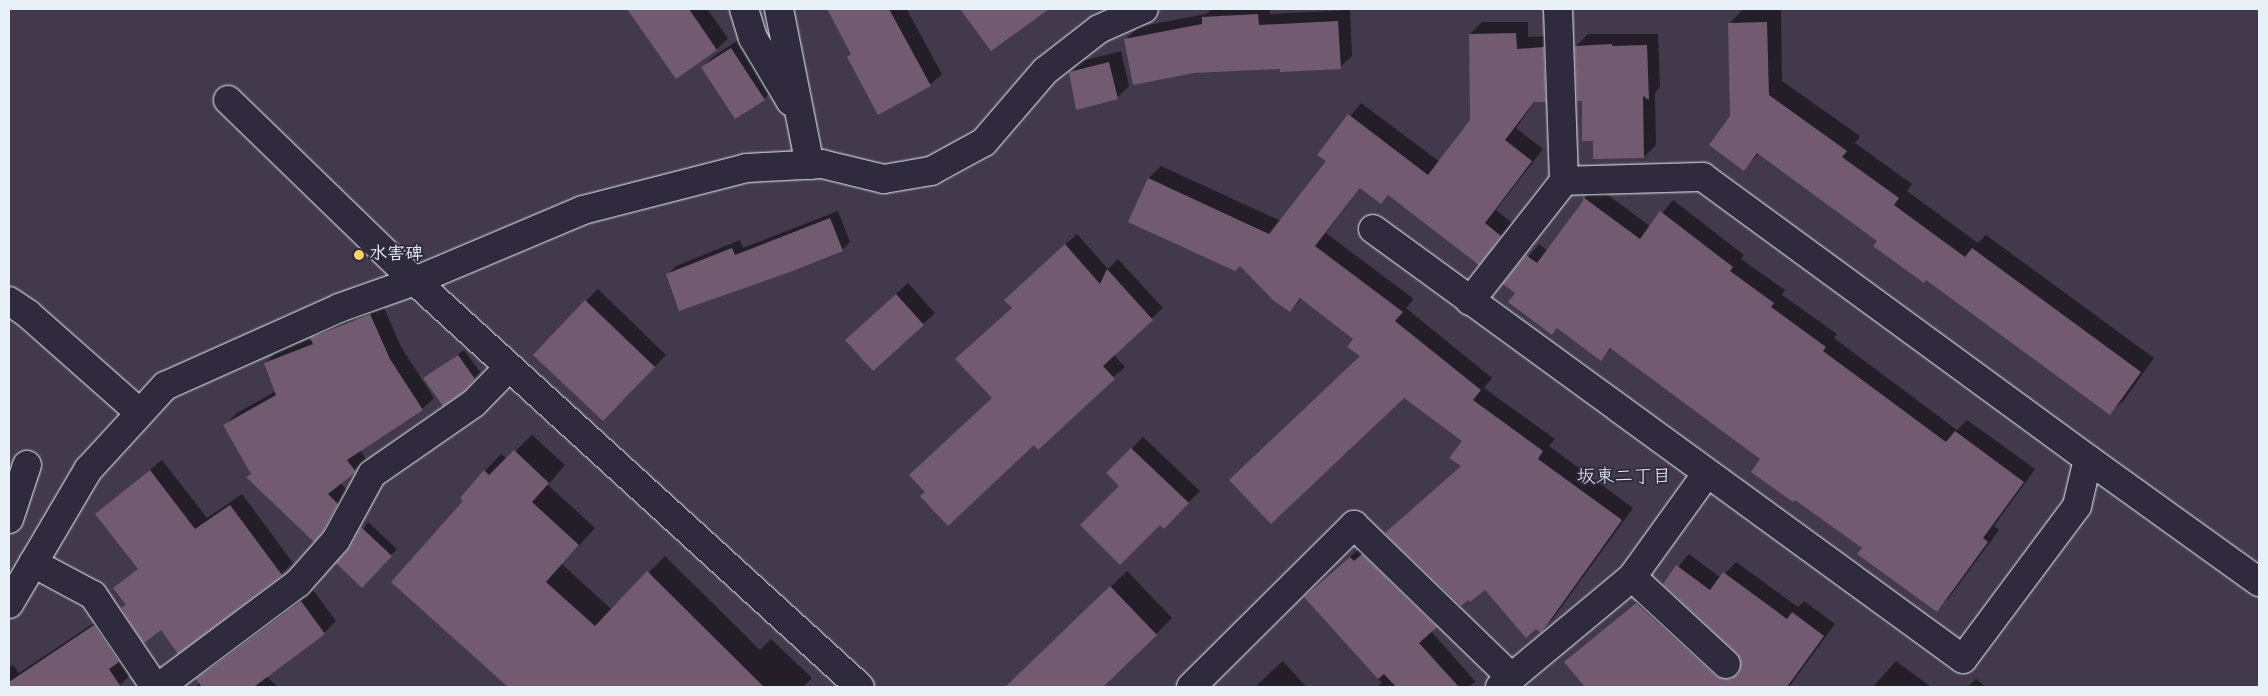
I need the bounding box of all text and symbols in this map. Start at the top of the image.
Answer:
place label: 水害碑 [369,244,423,266]
marker: 水害碑 [353,249,365,261]
district label: 坂東二丁目 [1577,467,1671,489]

